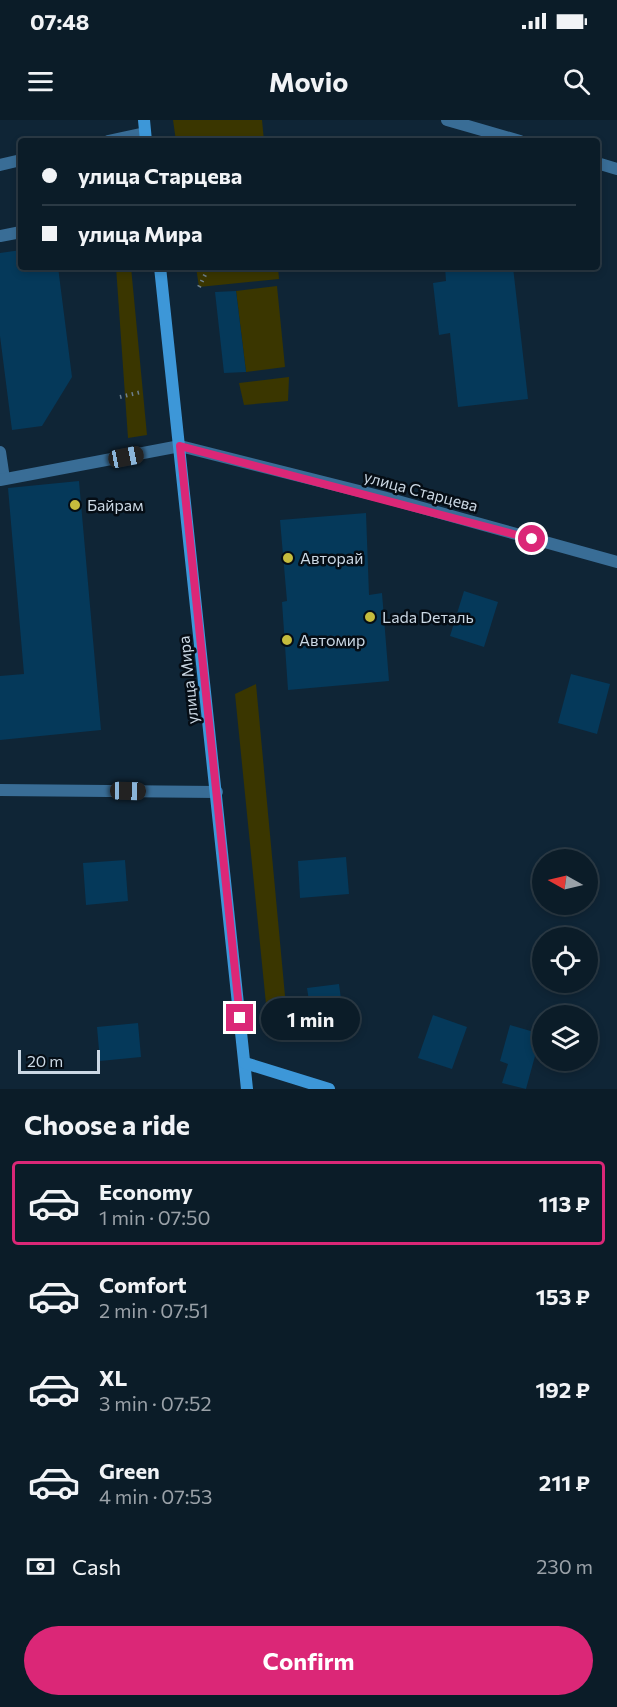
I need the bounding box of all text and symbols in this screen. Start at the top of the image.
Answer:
text: 07:48 [30,8,89,35]
icon: menu [24,65,57,98]
text: Movio [269,65,348,98]
icon: search [560,65,593,98]
text: улица Старцева [78,162,242,189]
text: улица Мира [78,220,203,247]
car [107,445,145,469]
street label: улица Старцева [362,466,480,515]
place label: Байрам [87,495,144,514]
marker: Байрам [68,498,82,512]
route start [518,525,545,552]
place label: Авторай [300,548,363,567]
marker: Авторай [281,551,295,565]
place label: Lada Dеталь [382,607,474,626]
marker: Lada Dеталь [363,610,377,624]
place label: Автомир [299,630,365,649]
marker: Автомир [280,633,294,647]
street label: улица Мира [173,635,202,725]
car [110,782,146,800]
north arrow [532,849,598,915]
map controls [532,849,598,1071]
button: locate [532,927,598,993]
callout: 1 min [261,997,360,1039]
route end [226,1004,253,1031]
button: layers [532,1005,598,1071]
text: 1 min [287,1007,334,1031]
scale bar [18,1047,100,1074]
text: 20 m [27,1051,63,1070]
text: Choose a ride [24,1108,190,1141]
icon: car [27,1176,81,1230]
text: Economy [99,1178,193,1205]
text: 113 ₽ [539,1190,590,1217]
text: 1 min · 07:50 [99,1205,211,1229]
icon: car [27,1269,81,1323]
text: Comfort [99,1271,187,1298]
text: 153 ₽ [536,1283,590,1310]
text: 2 min · 07:51 [99,1298,209,1322]
icon: car [27,1362,81,1416]
text: XL [99,1364,127,1391]
text: 192 ₽ [535,1376,590,1403]
text: 3 min · 07:52 [99,1391,212,1415]
icon: car [27,1455,81,1509]
text: Green [99,1457,160,1484]
text: 211 ₽ [539,1469,590,1496]
text: 4 min · 07:53 [99,1484,212,1508]
icon: cash [24,1550,57,1583]
text: Cash [72,1553,121,1580]
text: 230 m [536,1554,593,1578]
button: Confirm [24,1626,593,1695]

